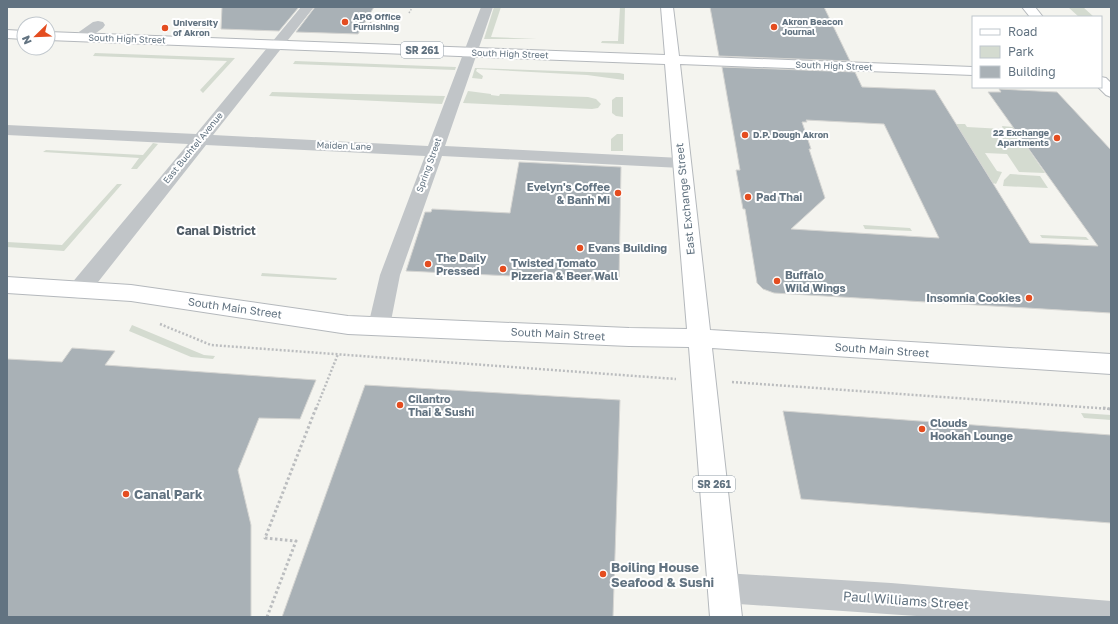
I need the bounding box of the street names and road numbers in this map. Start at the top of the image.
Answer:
street label: South High Street [88,32,166,45]
road number: SR 261 [401,42,443,58]
street label: South High Street [471,47,549,60]
street label: South High Street [795,59,873,72]
street label: East Buchtel Avenue [160,110,225,186]
street label: Spring Street [414,136,444,194]
street label: Maiden Lane [316,139,372,152]
street label: East Exchange Street [672,142,697,256]
street label: South Main Street [187,294,283,321]
street label: South Main Street [510,325,606,342]
street label: South Main Street [834,340,930,359]
road number: SR 261 [693,476,735,492]
street label: Paul Williams Street [842,588,970,612]

